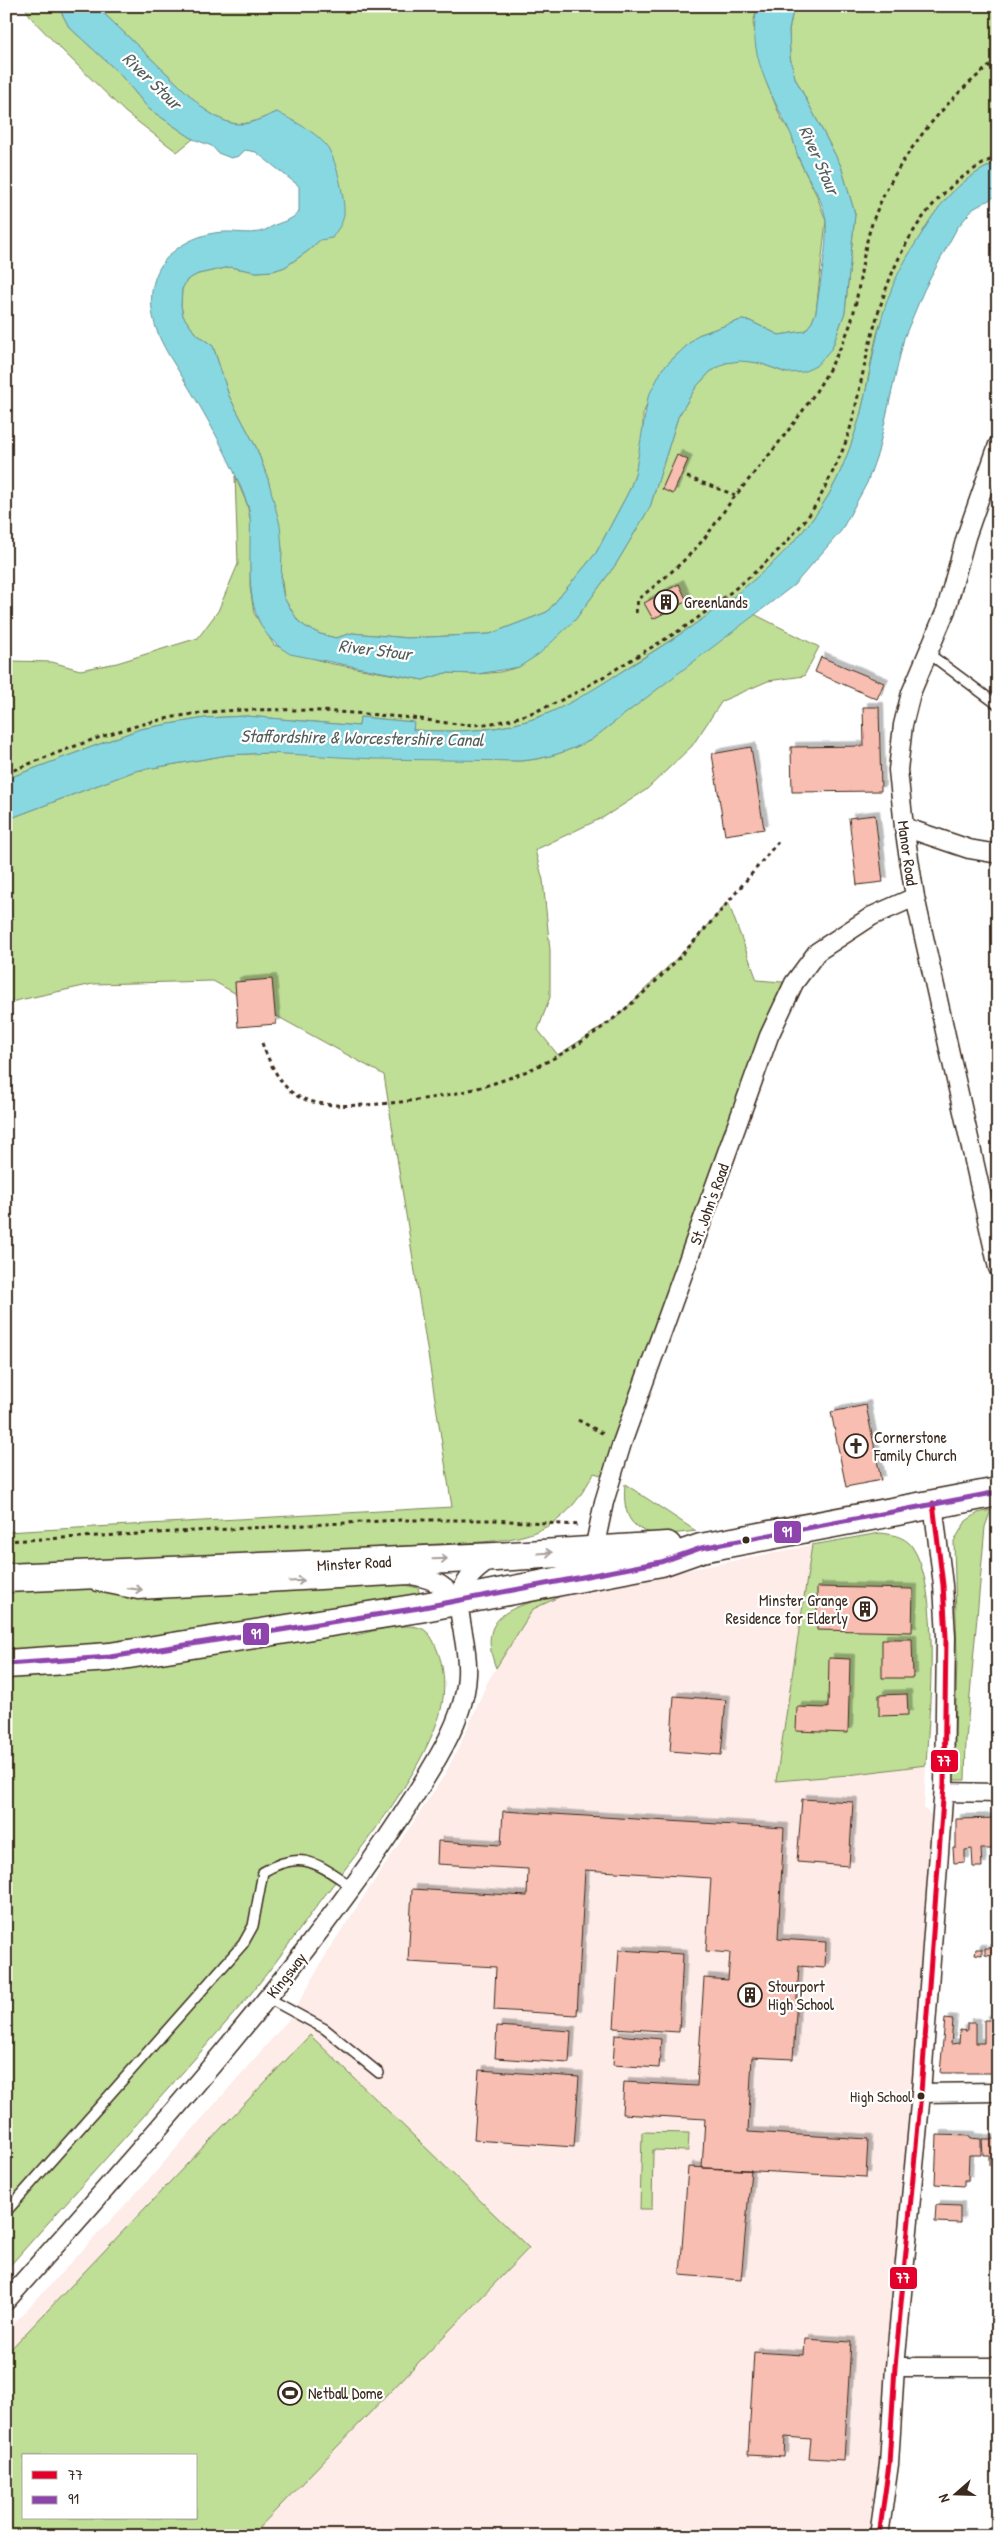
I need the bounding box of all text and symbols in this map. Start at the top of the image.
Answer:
water label: River Stour [117,46,189,117]
water label: River Stour [793,121,847,200]
building icon: Greenlands [653,589,679,615]
place label: Greenlands [684,591,748,613]
water label: River Stour [337,633,415,667]
water label: Staffordshire & Worcestershire Canal [240,723,485,752]
street label: Manor Road [893,819,923,887]
street label: St. John's Road [684,1160,734,1248]
place label: Cornerstone Family Church [873,1426,957,1466]
church icon: Cornerstone Family Church [843,1433,869,1459]
line badge: 91 [773,1520,802,1544]
text: 91 [782,1522,792,1541]
unlabelled marker [741,1535,751,1545]
one-way arrow [536,1548,552,1558]
street label: Minster Road [316,1550,392,1576]
one-way arrow [431,1554,447,1564]
one-way arrow [289,1576,305,1585]
one-way arrow [127,1584,143,1594]
place label: Minster Grange Residence for Elderly [725,1589,849,1629]
building icon: Minster Grange Residence for Elderly [852,1596,878,1622]
line badge: 91 [242,1622,270,1646]
text: 91 [251,1624,261,1643]
line badge: 77 [930,1749,959,1773]
text: 77 [936,1751,951,1770]
street label: Kingsway [261,1947,311,2003]
place label: Stourport High School [768,1975,835,2015]
building icon: Stourport High School [737,1982,763,2008]
place label: High School [850,2086,912,2107]
marker: High School [916,2091,926,2101]
line badge: 77 [889,2266,918,2290]
text: 77 [895,2268,910,2287]
sports icon: Netball Dome [277,2380,303,2406]
place label: Netball Dome [308,2382,384,2404]
legend [22,2454,198,2520]
text: 77 [68,2464,83,2485]
north arrow [932,2470,982,2520]
text: 91 [68,2488,79,2509]
text: N [933,2491,954,2505]

